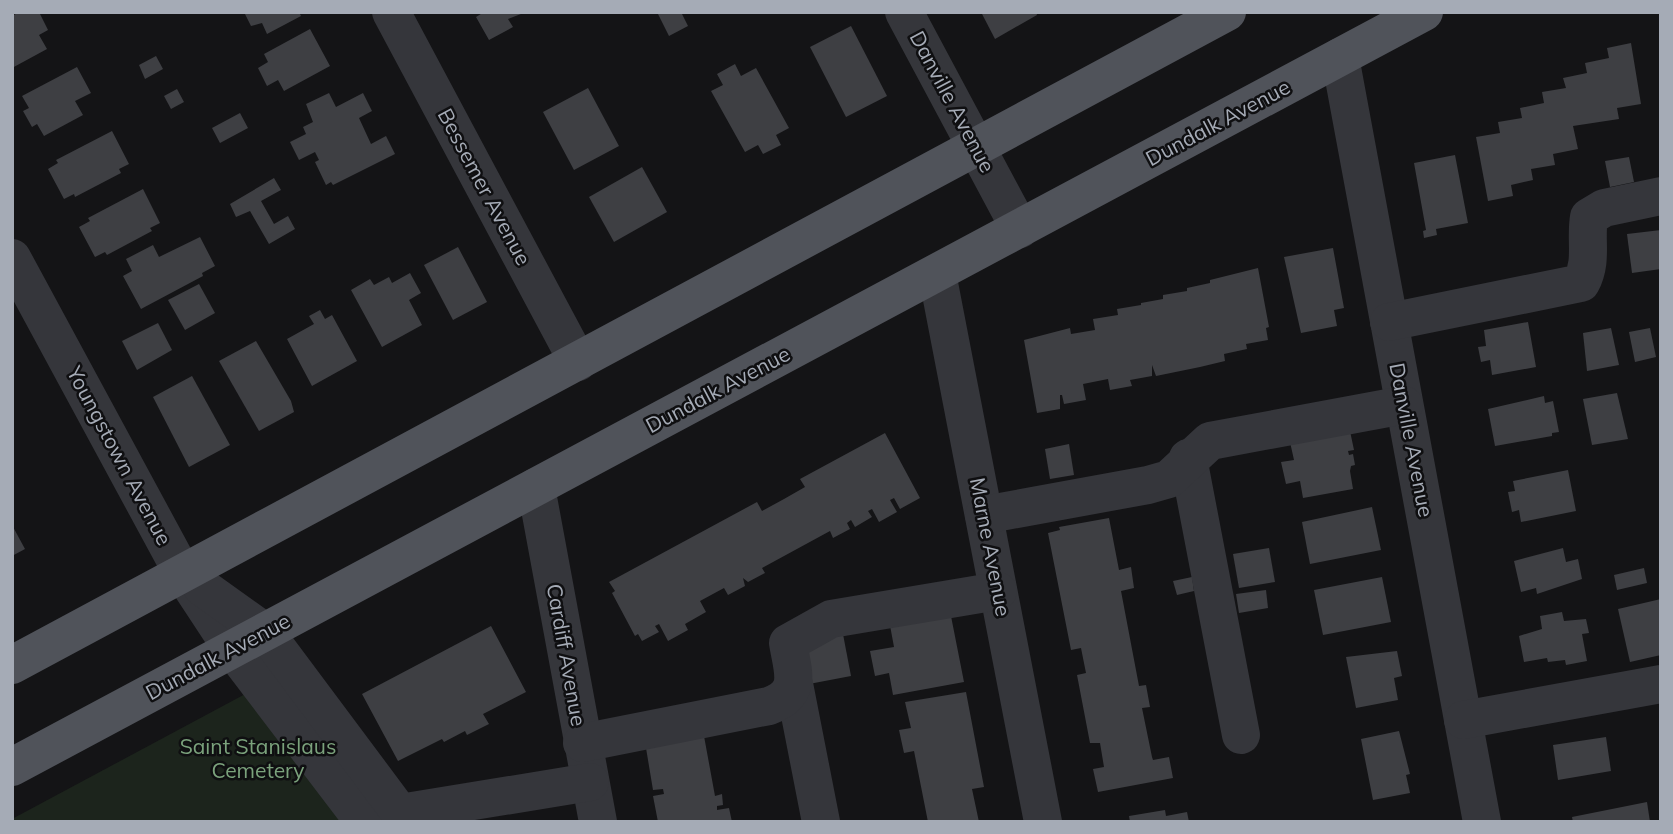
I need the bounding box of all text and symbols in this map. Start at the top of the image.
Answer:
street label: Danville Avenue [905,26,1001,177]
street label: Dundalk Avenue [1141,73,1294,171]
street label: Bessemer Avenue [433,104,537,269]
street label: Dundalk Avenue [641,340,794,438]
street label: Danville Avenue [1384,360,1440,519]
street label: Youngstown Avenue [61,361,178,549]
street label: Marne Avenue [965,475,1017,618]
street label: Cardiff Avenue [542,582,592,728]
street label: Dundalk Avenue [141,607,294,705]
park label: Saint Stanislaus Cemetery [180,733,336,783]

